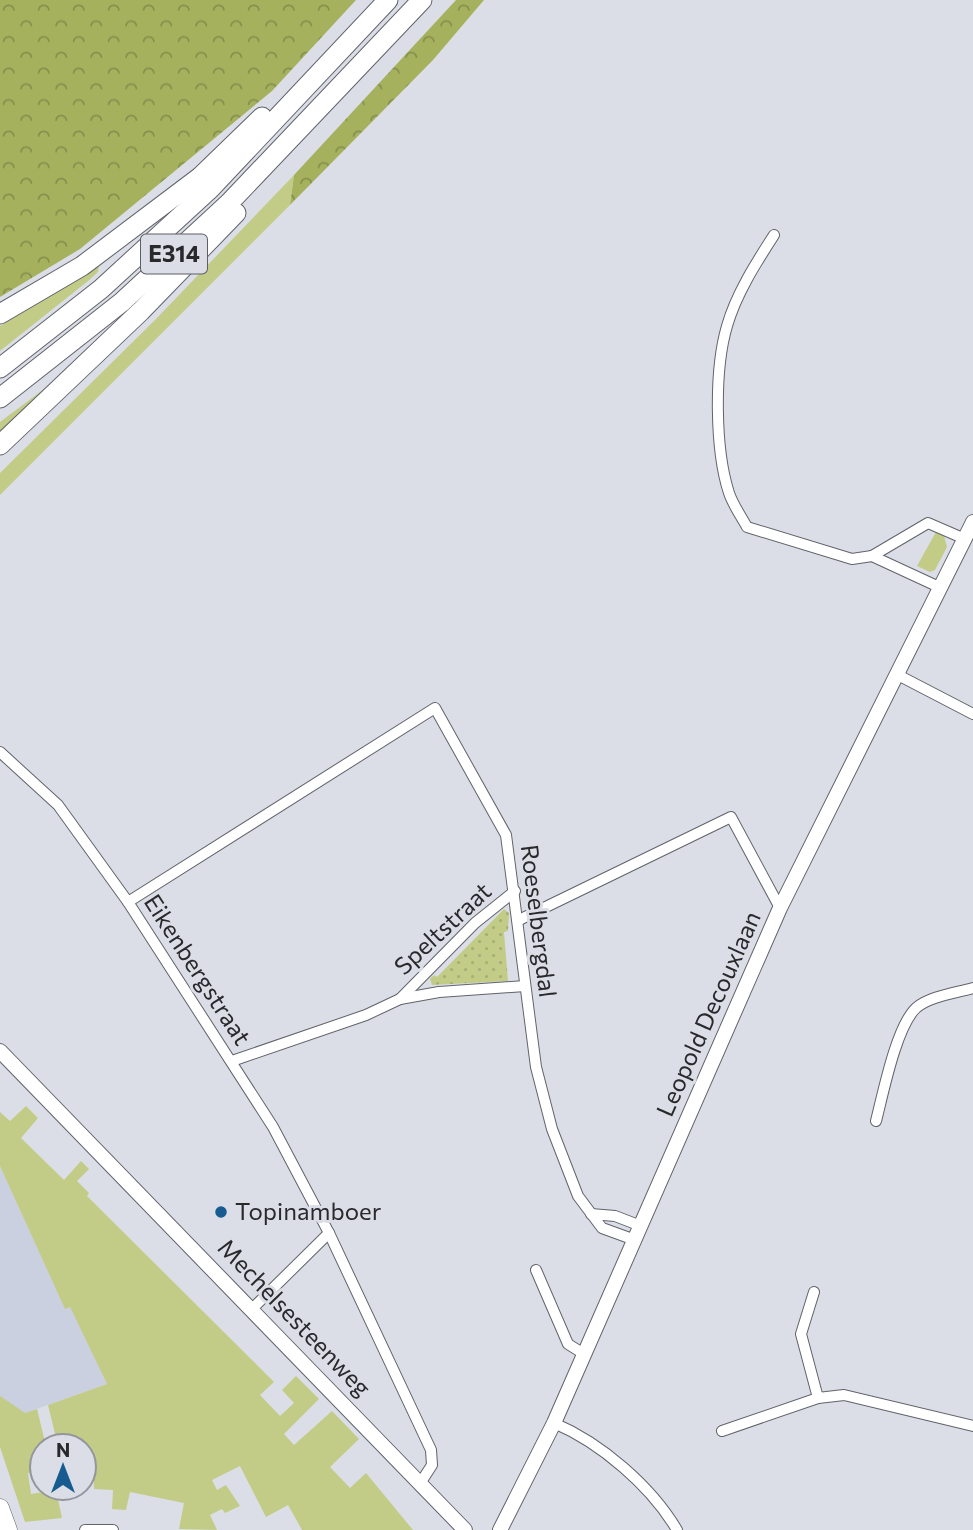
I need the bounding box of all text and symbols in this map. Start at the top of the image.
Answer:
road number: E314 [141,234,207,274]
street label: Roeselbergdal [516,843,563,999]
street label: Speltstraat [388,876,497,980]
street label: Eikenbergstraat [139,888,258,1050]
street label: Leopold Decouxlaan [649,906,766,1120]
place label: Topinamboer [235,1196,382,1225]
marker: Topinamboer [213,1204,229,1220]
street label: Mechelsesteenweg [213,1232,378,1402]
north arrow [28,1432,98,1502]
text: N [56,1438,70,1461]

